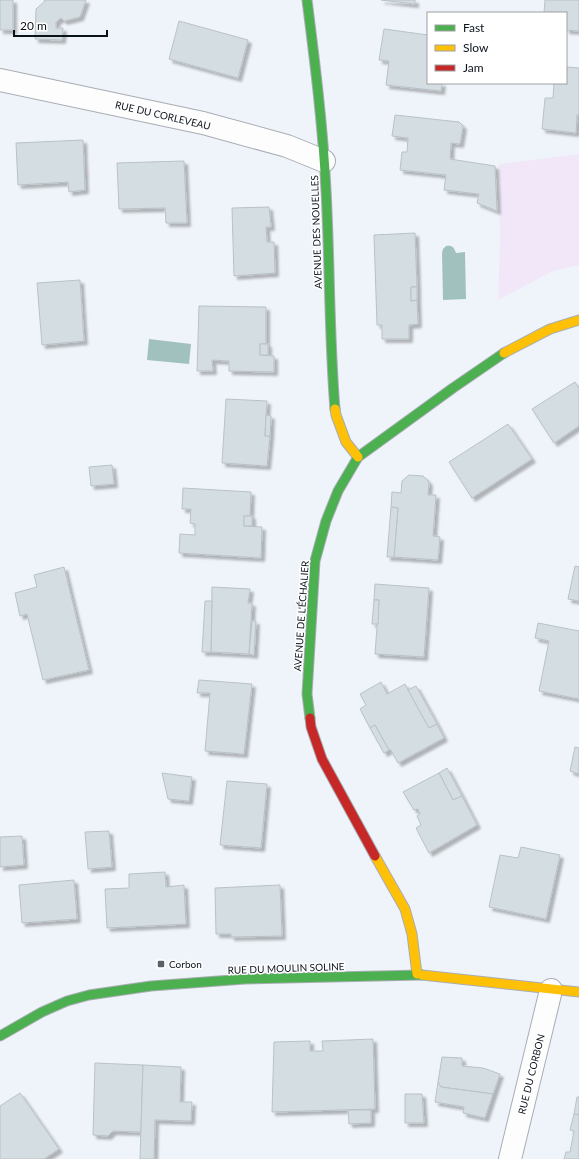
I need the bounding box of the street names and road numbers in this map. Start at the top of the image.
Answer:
street label: RUE DU CORLEVEAU [114,98,212,132]
street label: AVENUE DES NOUELLES [308,175,324,289]
street label: AVENUE DE L'ÉCHALIER [291,560,311,672]
street label: RUE DU MOULIN SOLINE [227,960,345,976]
street label: RUE DU CORBON [515,1033,547,1115]

